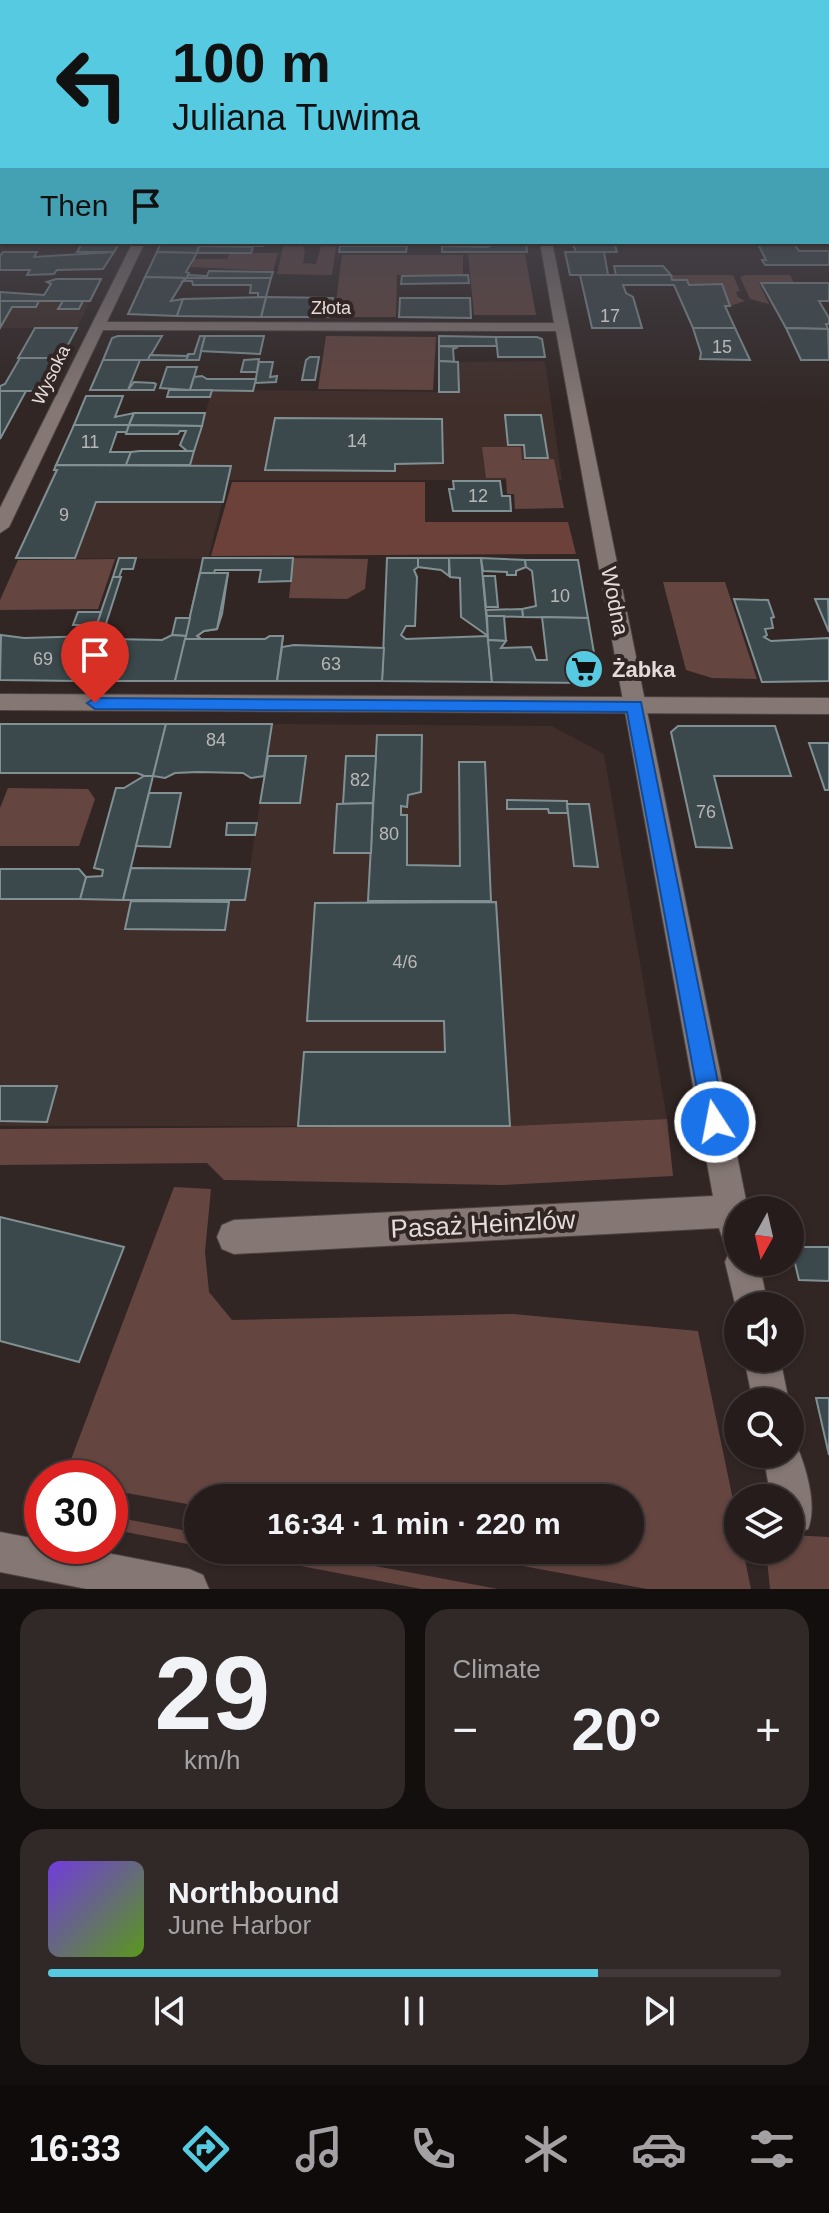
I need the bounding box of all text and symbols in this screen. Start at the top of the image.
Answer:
text: 100 m [172,31,331,94]
icon: left [40,32,144,136]
text: Juliana Tuwima [172,97,420,138]
icon: arrive [124,184,168,228]
text: Then [40,189,108,222]
street label: Złota [311,298,352,318]
house number: 17 [600,306,620,326]
house number: 15 [712,337,732,357]
street label: Wysoka [28,341,74,408]
house number: 14 [347,431,367,451]
house number: 11 [81,432,99,452]
house number: 12 [468,486,488,506]
house number: 9 [59,505,69,525]
street label: Wodna [596,565,634,638]
house number: 10 [550,586,570,606]
pin [61,621,129,703]
icon: arrive [73,633,117,677]
supermarket icon: Żabka [563,648,605,690]
house number: 69 [33,649,53,669]
house number: 63 [321,654,341,674]
place label: Żabka [612,657,676,682]
house number: 84 [206,730,226,750]
house number: 82 [350,770,370,790]
house number: 76 [696,802,716,822]
house number: 80 [379,824,399,844]
house number: 4/6 [392,952,418,972]
position arrow [673,1080,757,1164]
north arrow [724,1196,804,1276]
map controls [724,1196,804,1564]
street label: Pasaż Heinzlów [390,1204,576,1244]
button: sound [724,1292,804,1372]
button: search [724,1388,804,1468]
speed limit sign: 30 [24,1460,128,1564]
button: layers [724,1484,804,1564]
text: 16:34 · 1 min · 220 m [267,1507,561,1540]
text: 29 [154,1635,270,1751]
text: Climate [453,1654,541,1684]
text: 20° [571,1696,662,1763]
text: − [453,1705,478,1754]
text: + [755,1705,781,1754]
text: km/h [184,1745,240,1775]
text: Northbound [168,1876,340,1909]
text: June Harbor [168,1910,311,1940]
icon: previous [148,1989,192,2033]
icon: pause [392,1989,436,2033]
icon: next [637,1989,681,2033]
icon: directions [178,2121,234,2177]
icon: music [291,2121,347,2177]
icon: phone [405,2121,461,2177]
icon: climate [518,2121,574,2177]
icon: car [631,2121,687,2177]
icon: filters [744,2121,800,2177]
text: 16:33 [29,2128,121,2169]

